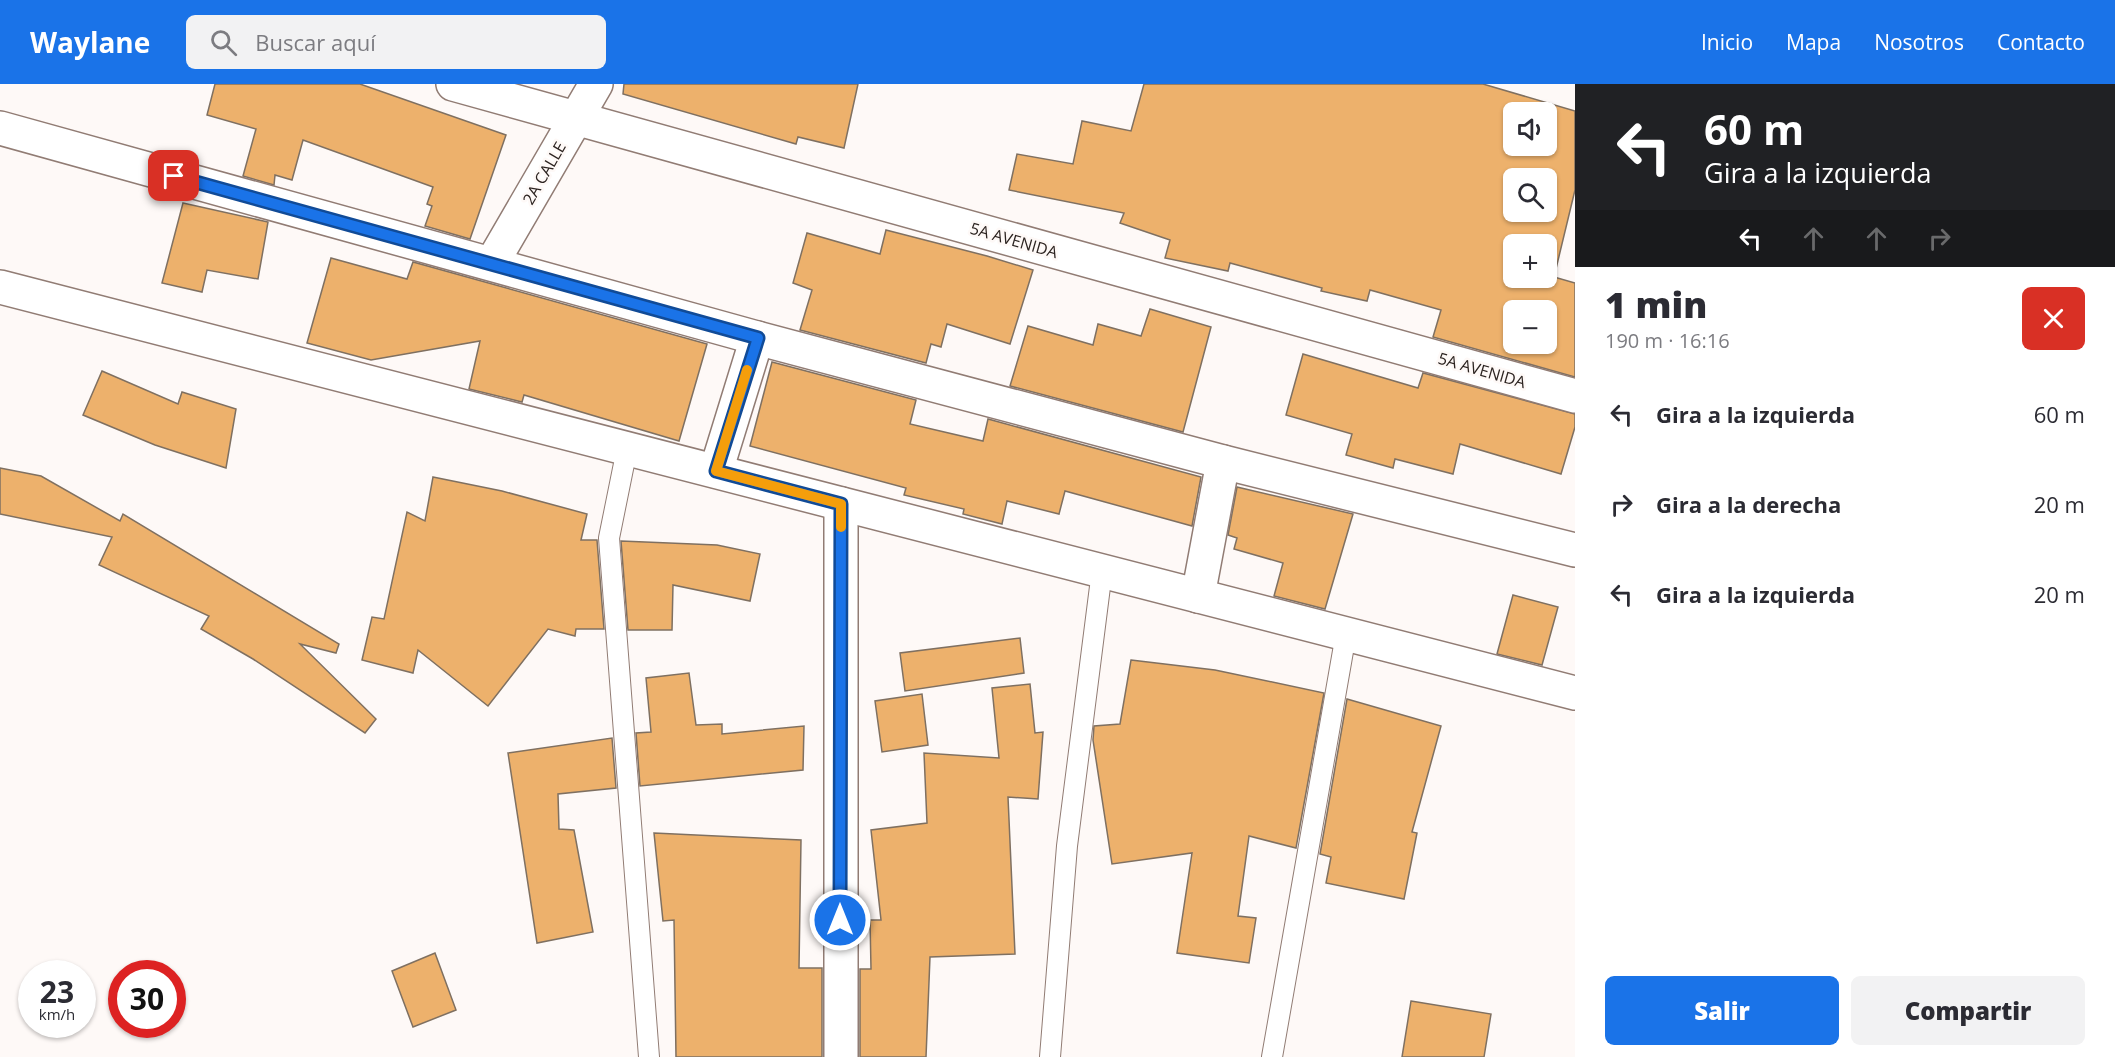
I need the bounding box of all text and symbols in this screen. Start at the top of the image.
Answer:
search box [186,15,606,69]
text: Waylane [30,23,150,61]
icon: search [207,26,240,59]
text: Buscar aquí [255,27,376,57]
text: Inicio [1701,28,1753,56]
text: Mapa [1786,28,1841,56]
text: Nosotros [1874,28,1964,56]
text: Contacto [1997,28,2085,56]
text: 60 m [1704,100,1804,157]
map controls [1503,102,1557,354]
button: sound [1503,102,1557,156]
icon: left [1605,108,1683,186]
street label: 2A CALLE [517,138,571,208]
pin [148,150,199,201]
text: Gira a la izquierda [1704,154,1931,191]
icon: arrive [157,159,190,192]
button: search [1503,168,1557,222]
street label: 5A AVENIDA [968,217,1061,263]
icon: left [1734,222,1767,255]
icon: ahead [1797,222,1830,255]
icon: ahead [1860,222,1893,255]
icon: right [1923,222,1956,255]
button: + [1503,234,1557,288]
text: 1 min [1605,280,1707,329]
button: close [2022,287,2085,350]
button: − [1503,300,1557,354]
text: 190 m · 16:16 [1605,327,1730,354]
street label: 5A AVENIDA [1436,347,1529,393]
icon: left [1605,398,1638,431]
text: Gira a la izquierda [1656,399,1855,429]
text: 60 m [2034,399,2085,429]
icon: right [1605,488,1638,521]
text: Gira a la derecha [1656,489,1841,519]
text: 20 m [2034,489,2085,519]
icon: left [1605,578,1638,611]
text: Gira a la izquierda [1656,579,1855,609]
text: 20 m [2034,579,2085,609]
position arrow [808,888,872,952]
speed limit sign: 30 [108,960,186,1038]
text: 23 [40,971,74,1012]
button: Salir [1605,976,1839,1045]
button: Compartir [1851,976,2085,1045]
text: km/h [39,1004,75,1024]

